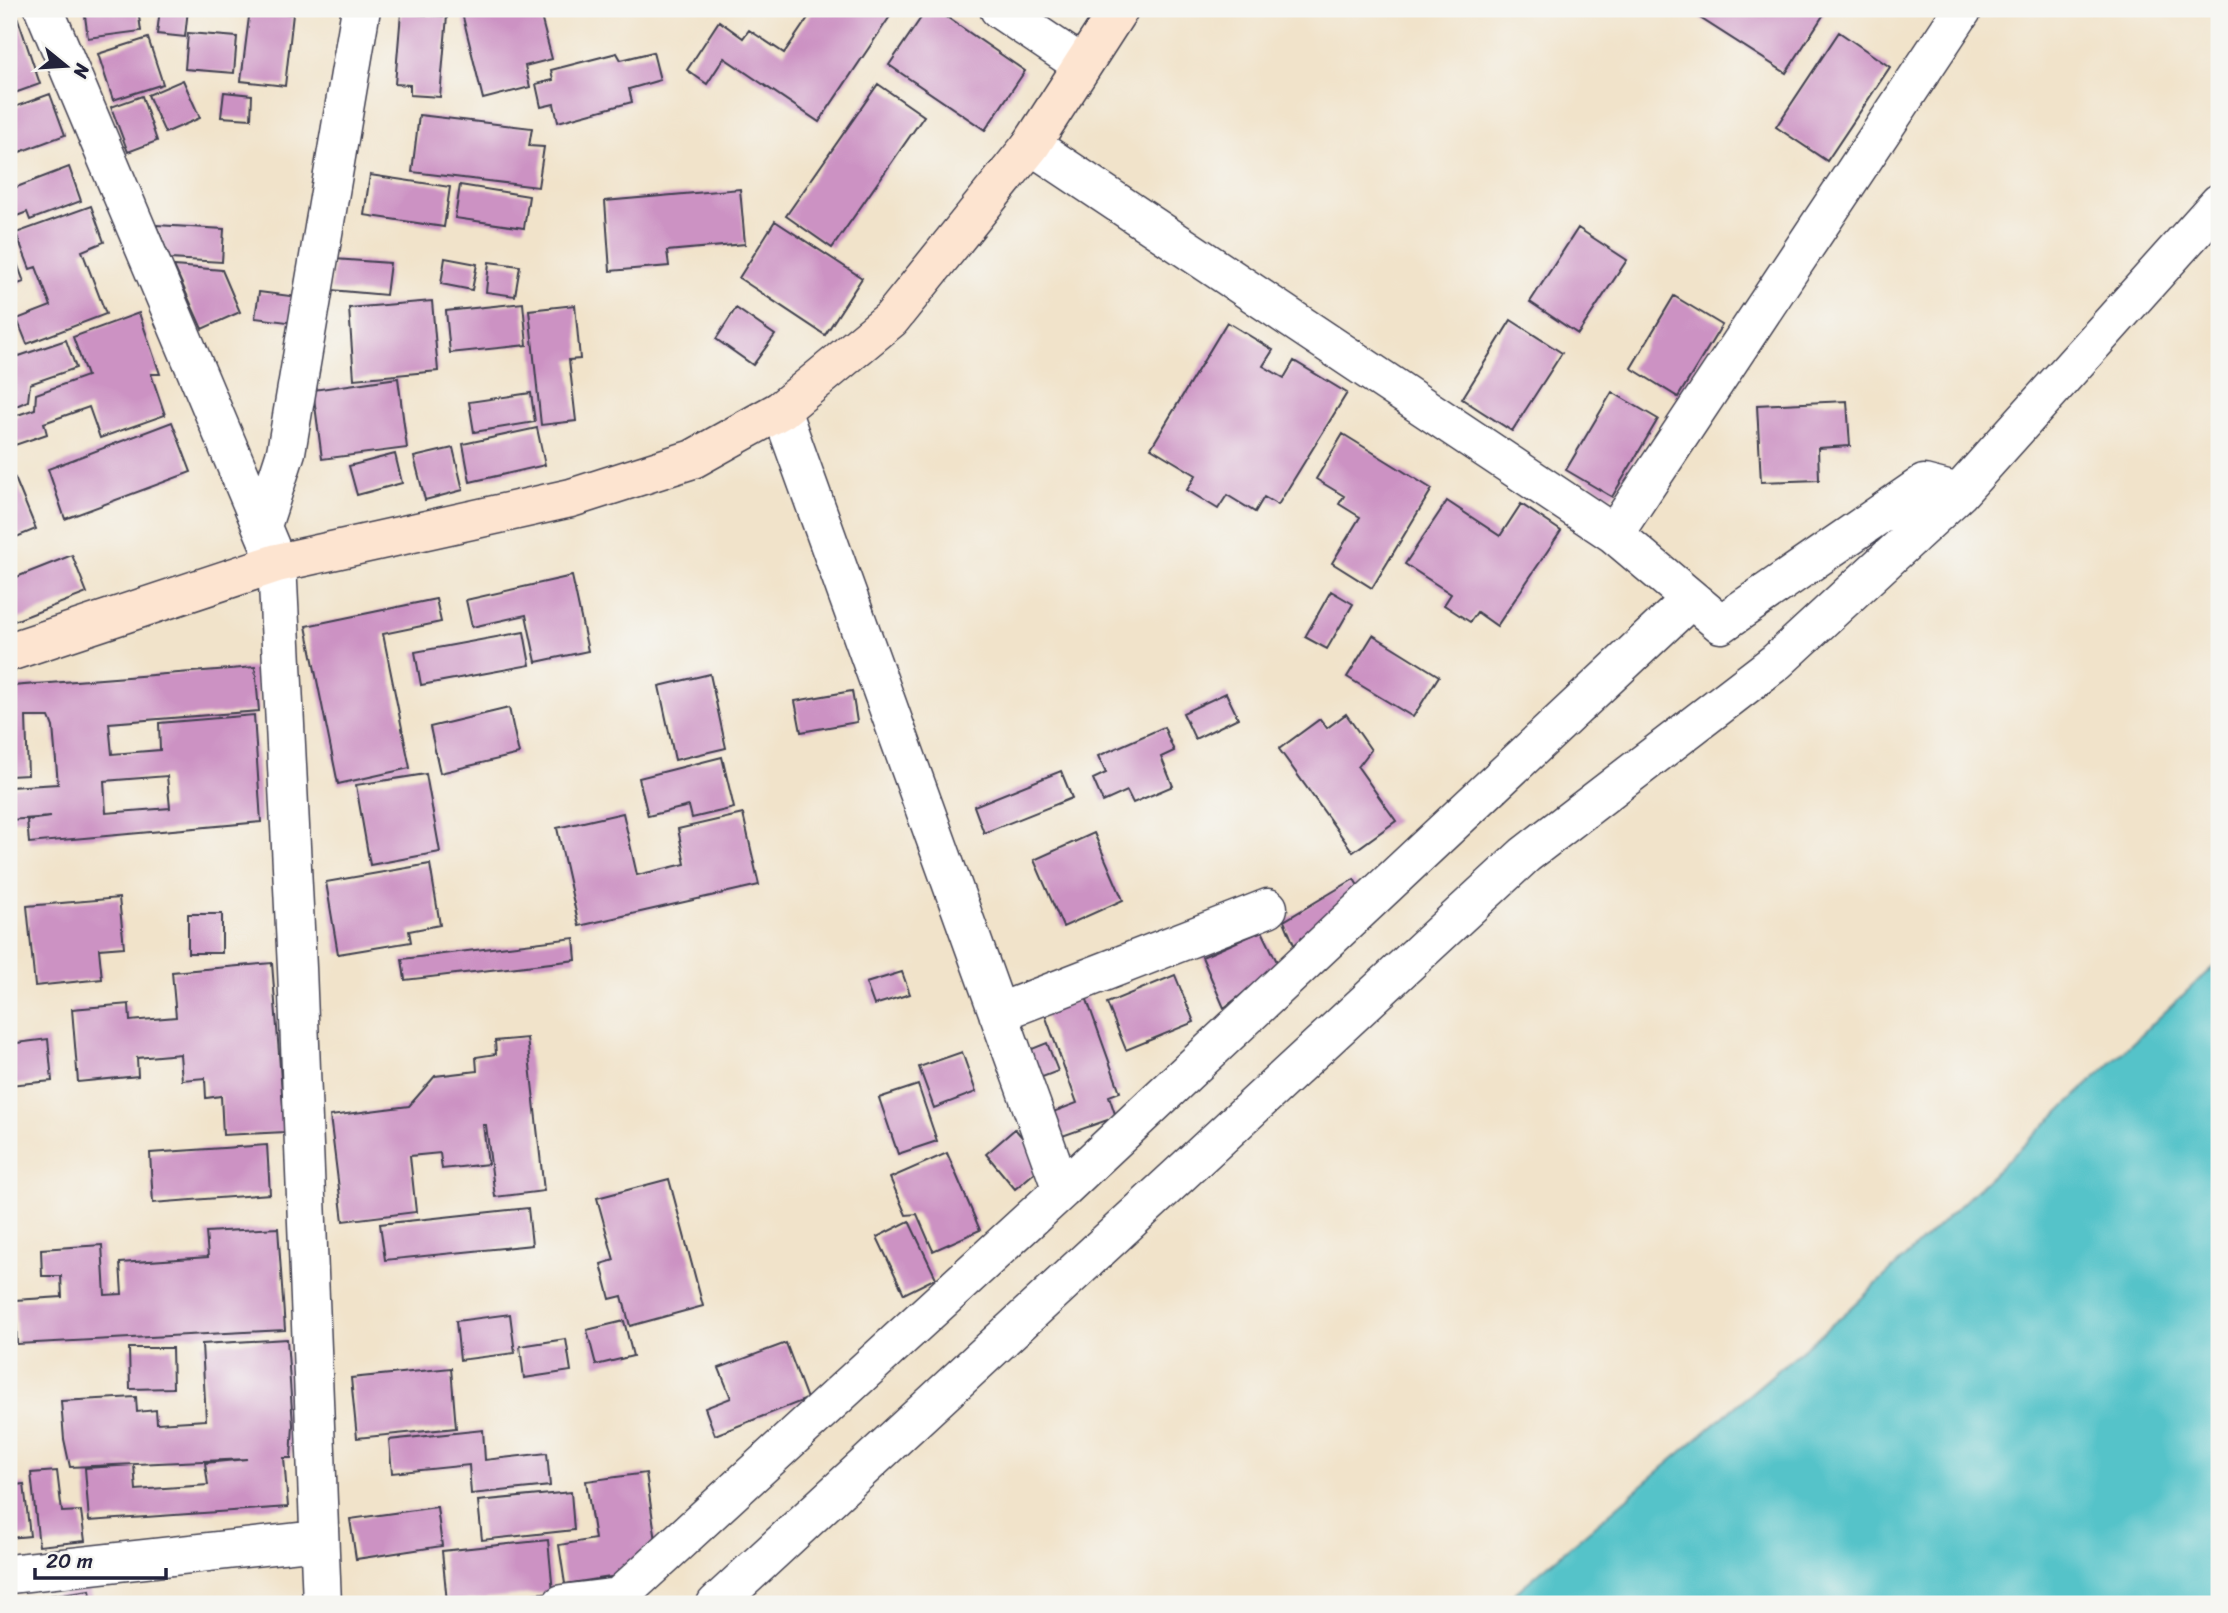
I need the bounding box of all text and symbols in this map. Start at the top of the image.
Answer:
north arrow [32,32,102,102]
text: N [64,59,100,83]
scale bar [35,1536,166,1580]
text: 20 m [46,1542,93,1580]

